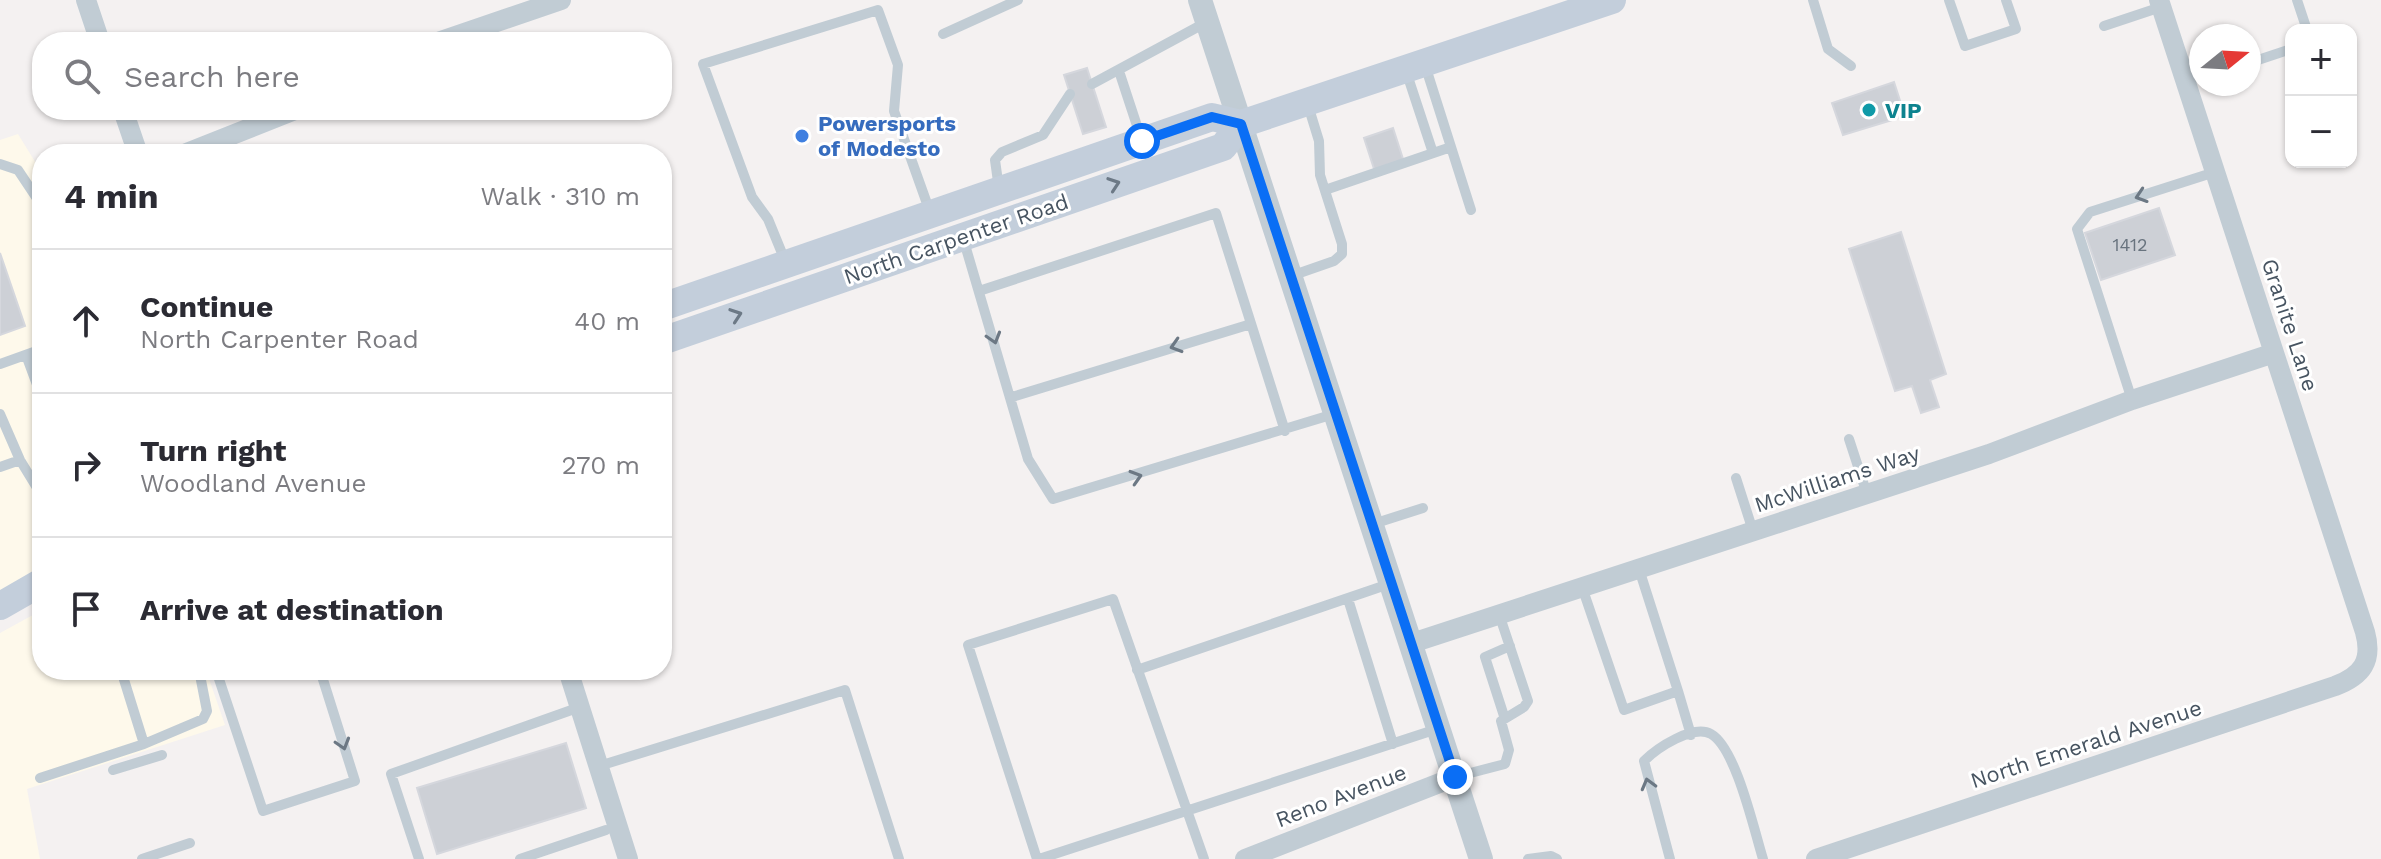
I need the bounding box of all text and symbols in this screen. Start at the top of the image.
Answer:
north arrow [2189,24,2261,96]
map controls [2285,24,2357,168]
button: + [2285,24,2357,96]
search box [32,32,672,120]
icon: search [60,54,104,98]
text: Search here [124,59,300,94]
button: − [2285,96,2357,168]
place label: VIP [1885,98,1922,123]
marker: VIP [1860,101,1878,119]
place label: Powersports of Modesto [818,111,956,161]
route start [1124,123,1160,159]
marker: Powersports of Modesto [793,127,811,145]
text: 4 min [64,176,159,216]
one-way arrow [1106,178,1120,194]
text: Walk · 310 m [480,181,640,211]
one-way arrow [2135,187,2148,203]
street label: North Carpenter Road [840,189,1072,289]
house number: 1412 [2112,234,2148,255]
street label: Granite Lane [2257,256,2323,394]
text: Continue [140,289,273,324]
icon: ahead [64,299,108,343]
text: 40 m [574,306,640,336]
one-way arrow [728,309,742,325]
text: North Carpenter Road [140,324,419,354]
one-way arrow [985,330,1001,344]
one-way arrow [1170,337,1184,353]
text: Turn right [140,433,286,468]
street label: McWilliams Way [1751,440,1923,517]
icon: right [64,443,108,487]
text: 270 m [561,450,640,480]
text: Woodland Avenue [140,468,366,498]
one-way arrow [1129,470,1143,486]
icon: arrive [64,587,108,631]
text: Arrive at destination [140,592,444,627]
street label: North Emerald Avenue [1967,695,2205,793]
one-way arrow [334,737,350,751]
route end [1437,759,1473,795]
street label: Reno Avenue [1272,760,1410,832]
one-way arrow [1641,778,1658,792]

